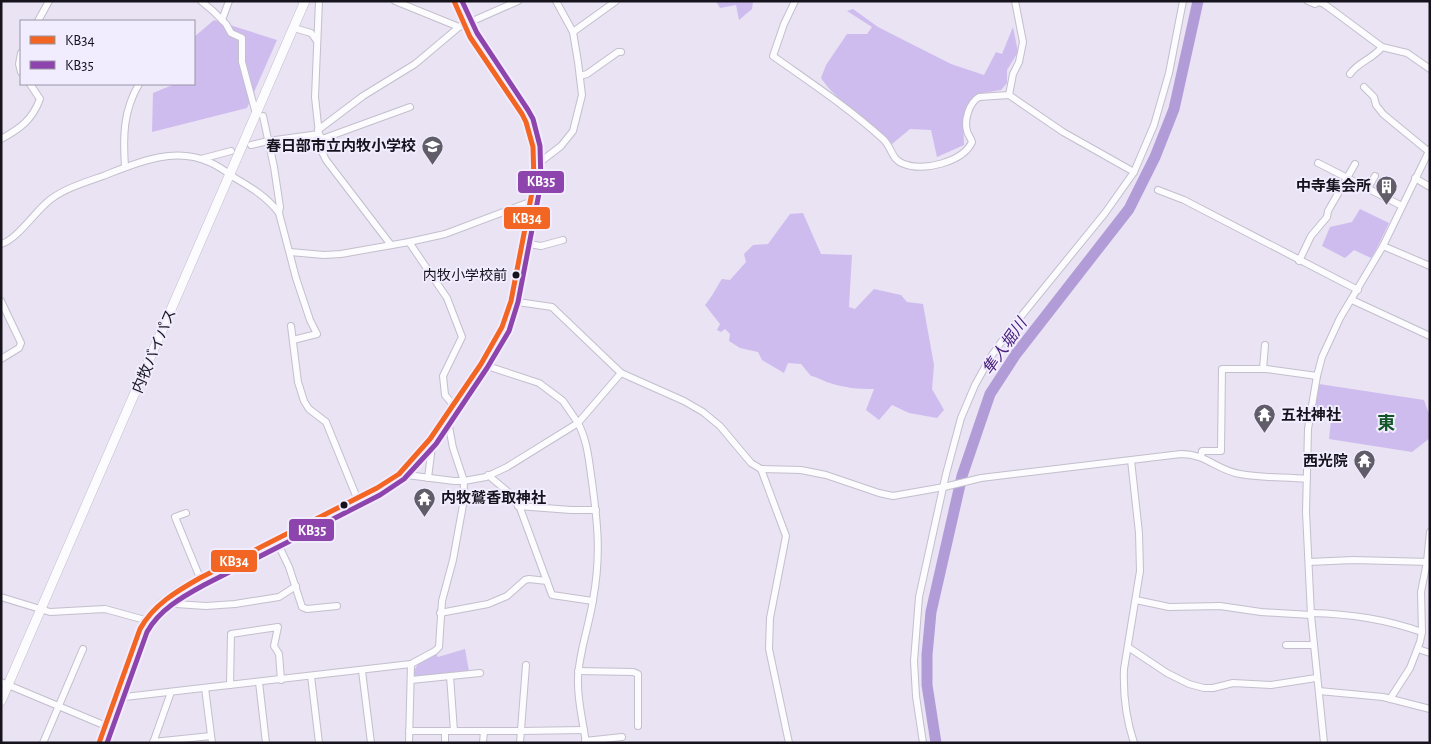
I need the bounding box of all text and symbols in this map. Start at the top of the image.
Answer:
legend [20,20,195,85]
text: KB34 [65,33,95,48]
text: KB35 [65,58,94,73]
school or university icon: 春日部市立内牧小学校 [420,134,444,165]
place label: 春日部市立内牧小学校 [266,138,416,154]
line badge: KB35 [517,170,565,194]
building icon: 中寺集会所 [1375,174,1399,205]
text: KB35 [527,175,555,189]
place label: 中寺集会所 [1296,178,1371,194]
line badge: KB34 [503,206,551,230]
text: KB34 [512,212,542,226]
place label: 内牧小学校前 [423,267,507,283]
marker: 内牧小学校前 [511,270,521,280]
street label: 内牧バイパス [128,306,179,395]
water label: 隼人堀川 [979,314,1031,377]
temple icon: 五社神社 [1253,403,1277,434]
place label: 五社神社 [1281,406,1341,423]
district label: 東 [1377,414,1395,433]
temple icon: 西光院 [1352,449,1376,480]
place label: 西光院 [1303,453,1348,469]
temple icon: 内牧鷲香取神社 [413,486,437,517]
place label: 内牧鷲香取神社 [441,489,546,506]
unlabelled marker [339,500,349,510]
line badge: KB35 [288,518,335,542]
text: KB35 [298,524,326,538]
line badge: KB34 [210,549,258,573]
text: KB34 [219,555,249,569]

